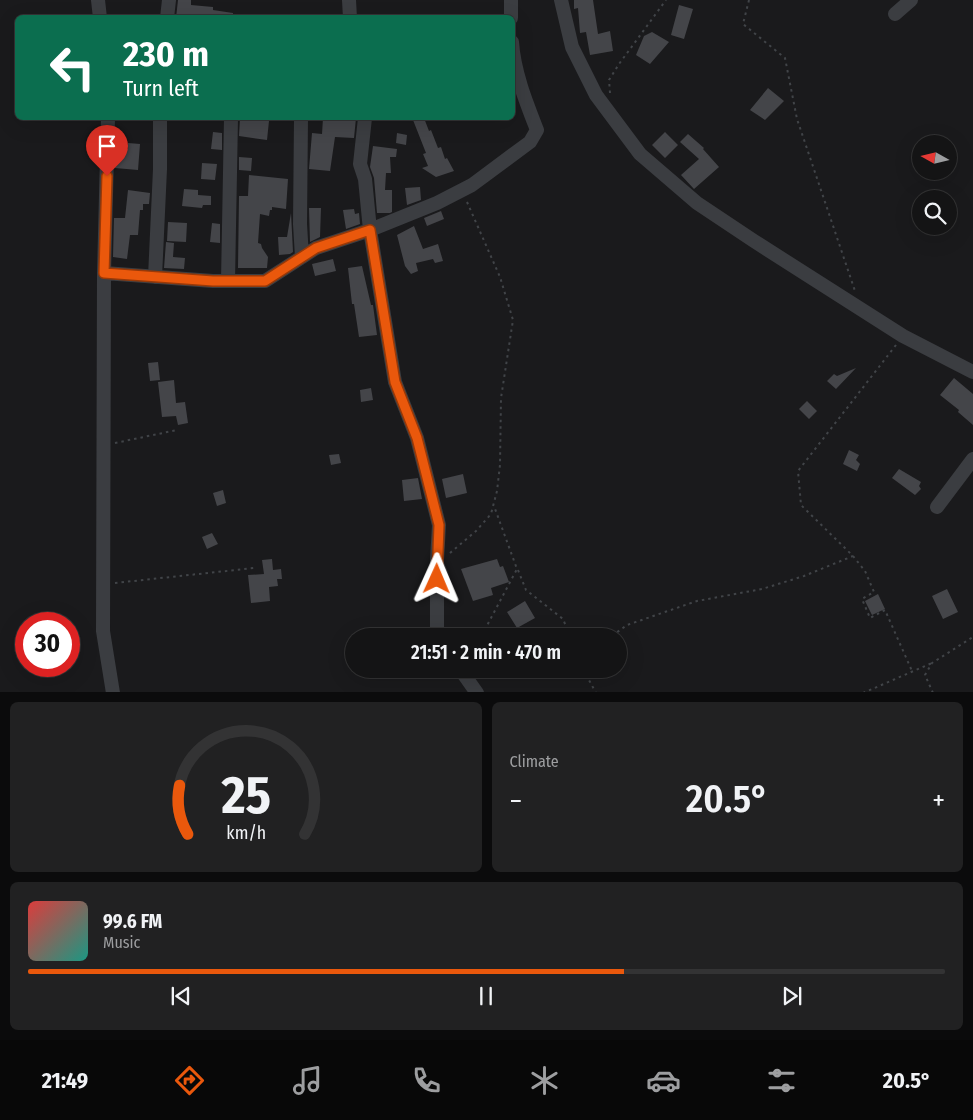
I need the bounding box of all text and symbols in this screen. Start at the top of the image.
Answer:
text: 230 m [123,33,209,75]
icon: left [40,35,105,100]
text: Turn left [123,75,199,102]
pin [86,125,128,176]
icon: arrive [93,132,121,160]
north arrow [912,135,958,180]
map controls [912,135,957,235]
button: search [912,190,957,235]
position arrow [410,552,462,604]
speed limit sign: 30 [15,612,80,677]
text: 21:51 · 2 min · 470 m [411,641,561,664]
text: Climate [510,752,559,771]
text: 25 [220,764,271,827]
text: 20.5° [686,776,769,822]
text: − [510,784,522,817]
text: + [932,784,945,817]
text: km/h [226,822,266,844]
text: 99.6 FM [103,910,162,933]
text: Music [103,933,140,952]
icon: previous [167,982,195,1010]
icon: pause [472,982,500,1010]
icon: next [778,982,806,1010]
icon: directions [172,1063,207,1098]
icon: music [290,1063,325,1098]
icon: phone [409,1063,444,1098]
icon: climate [527,1063,562,1098]
icon: car [646,1063,681,1098]
icon: filters [764,1063,799,1098]
text: 21:49 [42,1067,88,1094]
text: 20.5° [883,1067,931,1094]

